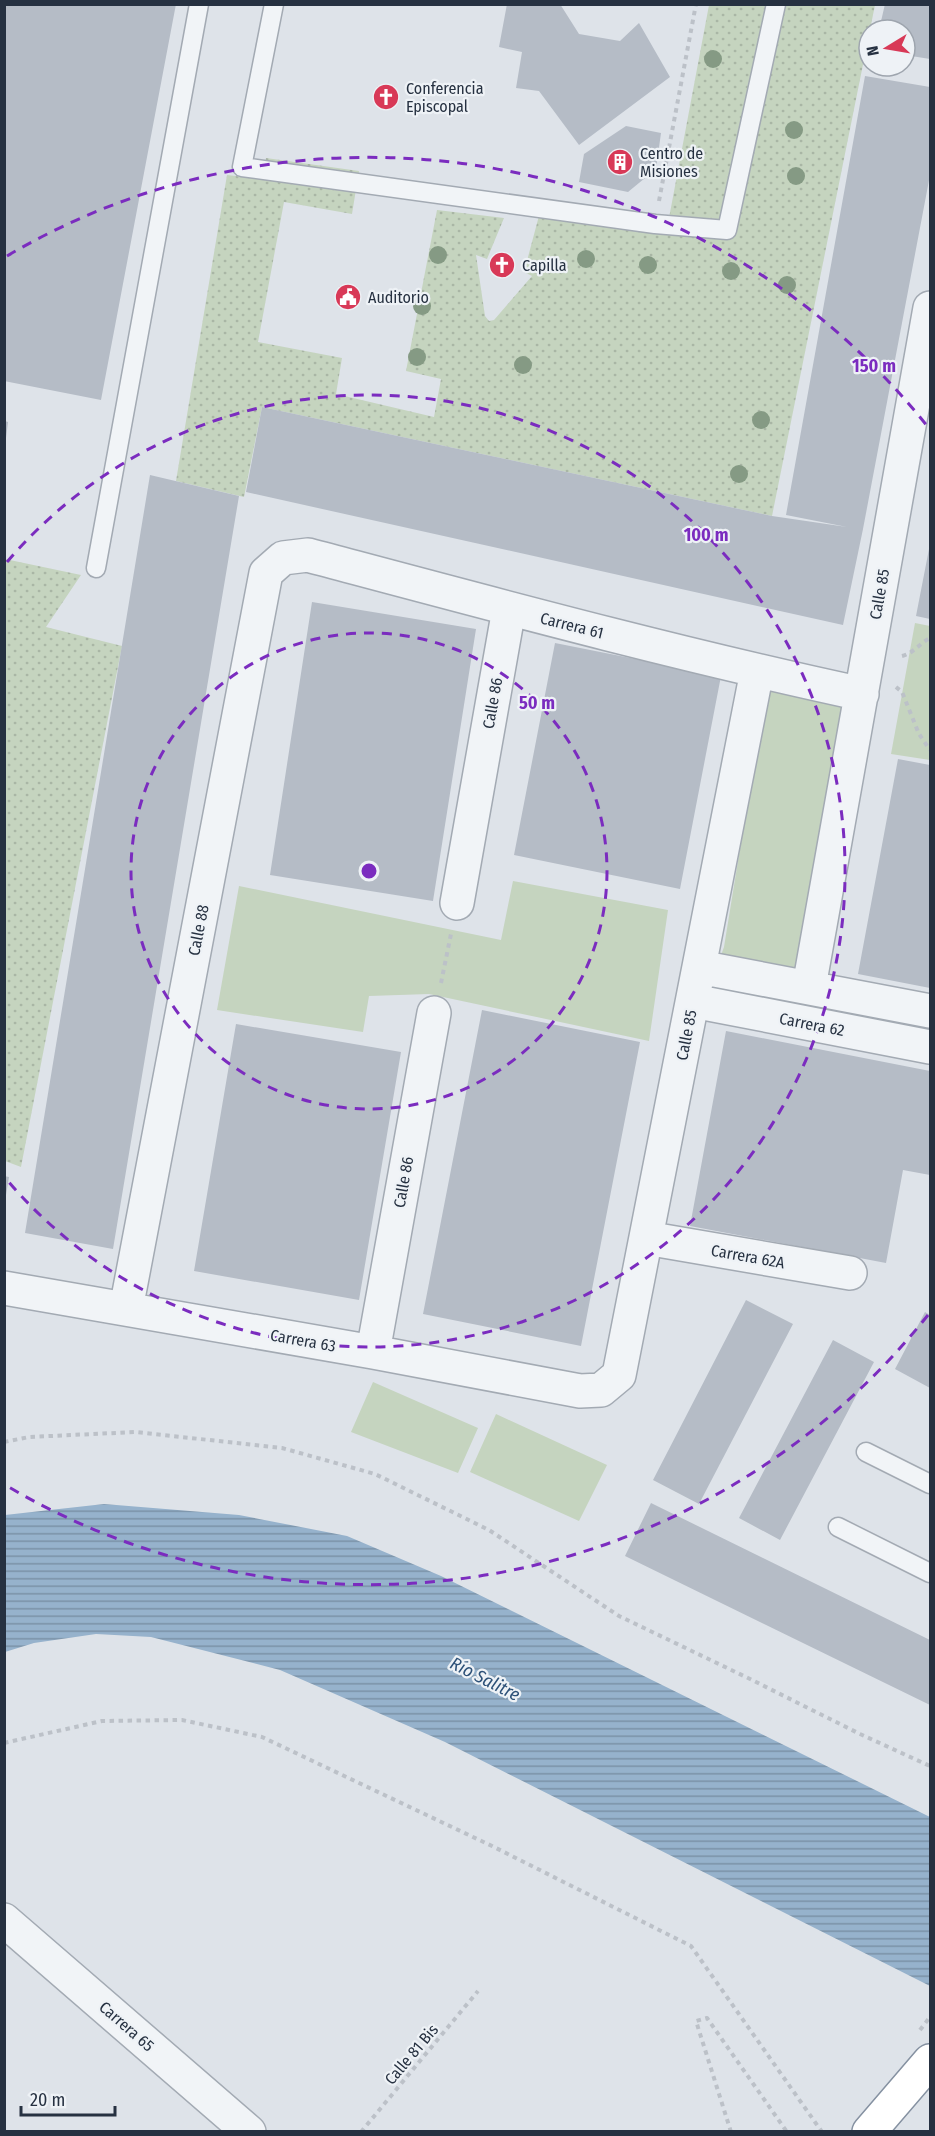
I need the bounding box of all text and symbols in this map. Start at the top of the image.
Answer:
north arrow [857,18,917,78]
text: N [863,44,883,57]
place label: Conferencia Episcopal [406,79,484,116]
church icon: Conferencia Episcopal [371,82,401,112]
place label: Centro de Misiones [640,144,703,181]
building icon: Centro de Misiones [605,147,635,177]
church icon: Capilla [487,250,517,280]
place label: Capilla [522,256,567,275]
public building icon: Auditorio [333,282,363,312]
place label: Auditorio [368,288,429,307]
text: 150 m [852,355,896,377]
text: 100 m [684,524,728,546]
street label: Calle 85 [866,567,893,621]
street label: Carrera 61 [538,608,606,643]
street label: Calle 86 [479,676,506,730]
text: 50 m [519,692,555,714]
centre of rings [359,861,379,881]
street label: Calle 88 [184,903,213,957]
street label: Calle 85 [672,1008,701,1062]
street label: Carrera 62 [778,1009,846,1040]
street label: Calle 86 [390,1155,417,1209]
street label: Carrera 62A [710,1241,787,1272]
street label: Carrera 63 [269,1325,337,1356]
water label: Río Salitre [446,1652,524,1706]
street label: Carrera 65 [95,1997,158,2055]
street label: Calle 81 Bis [381,2020,442,2088]
scale bar [21,2079,116,2117]
text: 20 m [30,2089,65,2111]

